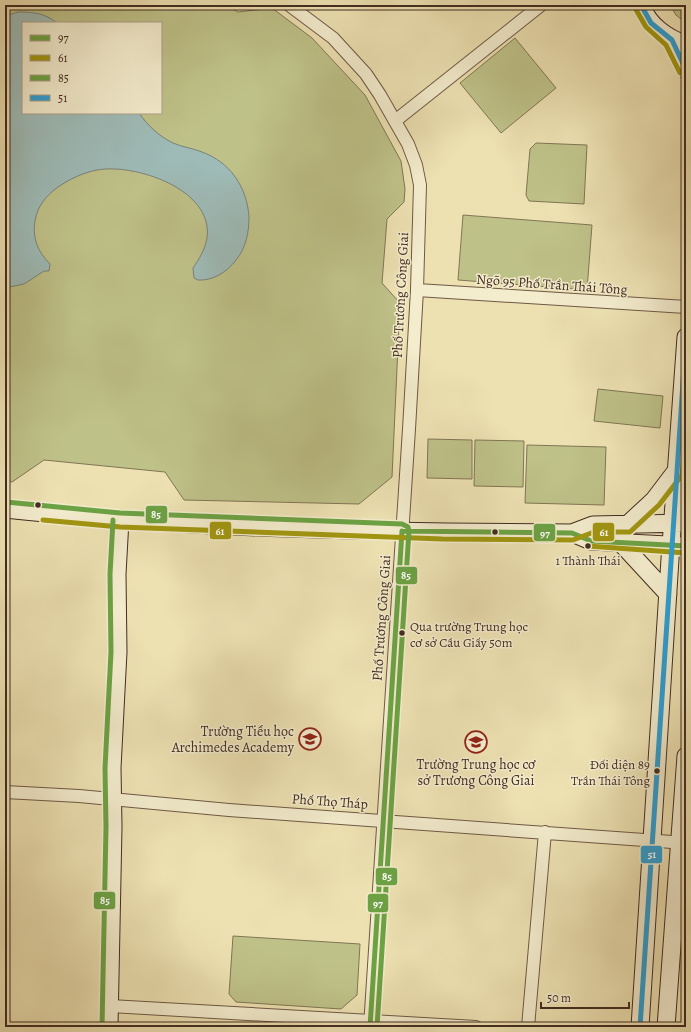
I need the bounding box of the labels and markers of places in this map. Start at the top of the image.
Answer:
unlabelled marker [33,500,43,510]
unlabelled marker [490,527,500,537]
marker: 1 Thành Thái [583,541,593,551]
place label: 1 Thành Thái [555,552,621,569]
place label: Qua trường Trung học cơ sở Cầu Giấy 50m [410,618,528,651]
marker: Qua trường Trung học cơ sở Cầu Giấy 50m [397,628,407,638]
place label: Trường Tiểu học Archimedes Academy [171,722,295,757]
school or university icon: Trường Tiểu học Archimedes Academy [297,726,323,752]
school or university icon: Trường Trung học cơ sở Trương Công Giai [463,729,489,755]
place label: Trường Trung học cơ sở Trương Công Giai [417,755,536,790]
place label: Đối diện 89 Trần Thái Tông [571,756,650,789]
marker: Đối diện 89 Trần Thái Tông [652,766,662,776]

